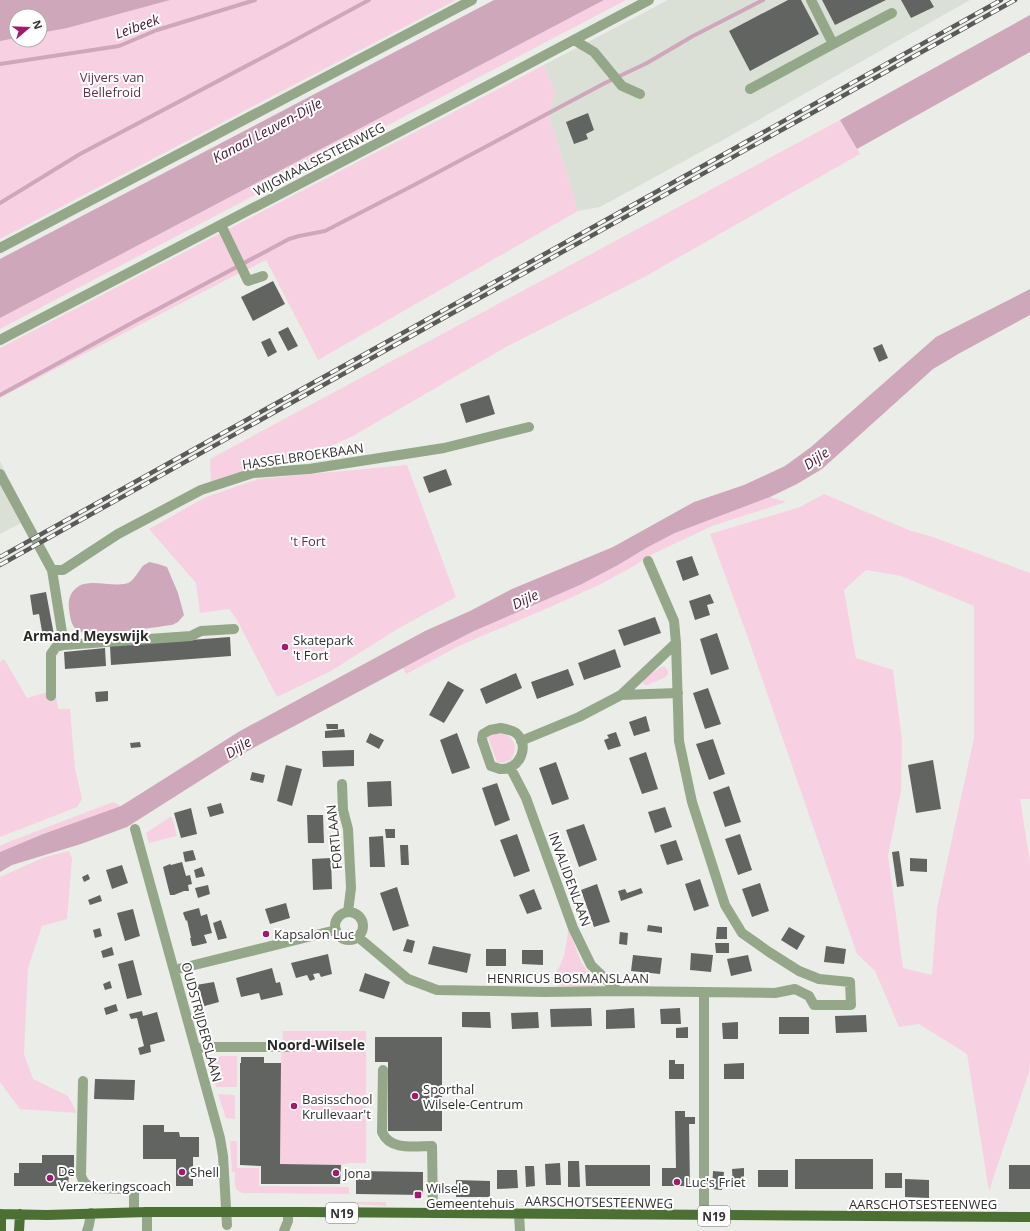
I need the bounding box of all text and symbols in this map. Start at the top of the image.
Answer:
north arrow [8,8,48,48]
water label: Leibeek [112,9,163,43]
text: N [29,18,46,31]
park label: Vijvers van Bellefroid [80,68,144,101]
water label: Kanaal Leuven-Dijle [209,93,325,167]
street label: WIJGMAALSESTEENWEG [250,118,388,200]
street label: HASSELBROEKBAAN [241,439,365,473]
water label: Dijle [800,442,832,474]
park label: 't Fort [290,532,326,550]
water label: Dijle [509,585,541,613]
district label: Armand Meyswijk [23,626,149,645]
place label: Skatepark 't Fort [293,631,354,664]
marker: Skatepark 't Fort [280,642,290,652]
water label: Dijle [222,732,254,762]
street label: FORTLAAN [322,804,346,870]
street label: INVALIDENLAAN [545,829,595,929]
place label: Kapsalon Luc [274,925,354,943]
marker: Kapsalon Luc [261,929,271,939]
street label: OUDSTRIJDERSLAAN [177,960,227,1084]
street label: HENRICUS BOSMANSLAAN [487,969,649,987]
district label: Noord-Wilsele [267,1035,365,1054]
place label: Sporthal Wilsele-Centrum [423,1080,523,1113]
place label: Basisschool Krullevaar't [302,1090,373,1123]
marker: Sporthal Wilsele-Centrum [410,1091,420,1101]
marker: Basisschool Krullevaar't [289,1101,299,1111]
place label: De Verzekeringscoach [58,1162,171,1195]
place label: Shell [190,1163,219,1181]
place label: Jona [342,1164,371,1182]
marker: Shell [177,1167,187,1177]
marker: Jona [331,1168,341,1178]
marker: De Verzekeringscoach [45,1173,55,1183]
place label: Luc's Friet [685,1173,746,1191]
marker: Luc's Friet [672,1177,682,1187]
place label: Wilsele Gemeentehuis [426,1179,515,1212]
marker: Wilsele Gemeentehuis [413,1190,423,1200]
street label: AARSCHOTSESTEENWEG [525,1192,673,1212]
street label: AARSCHOTSESTEENWEG [849,1195,997,1213]
road number: N19 [326,1203,358,1223]
road number: N19 [698,1206,730,1226]

